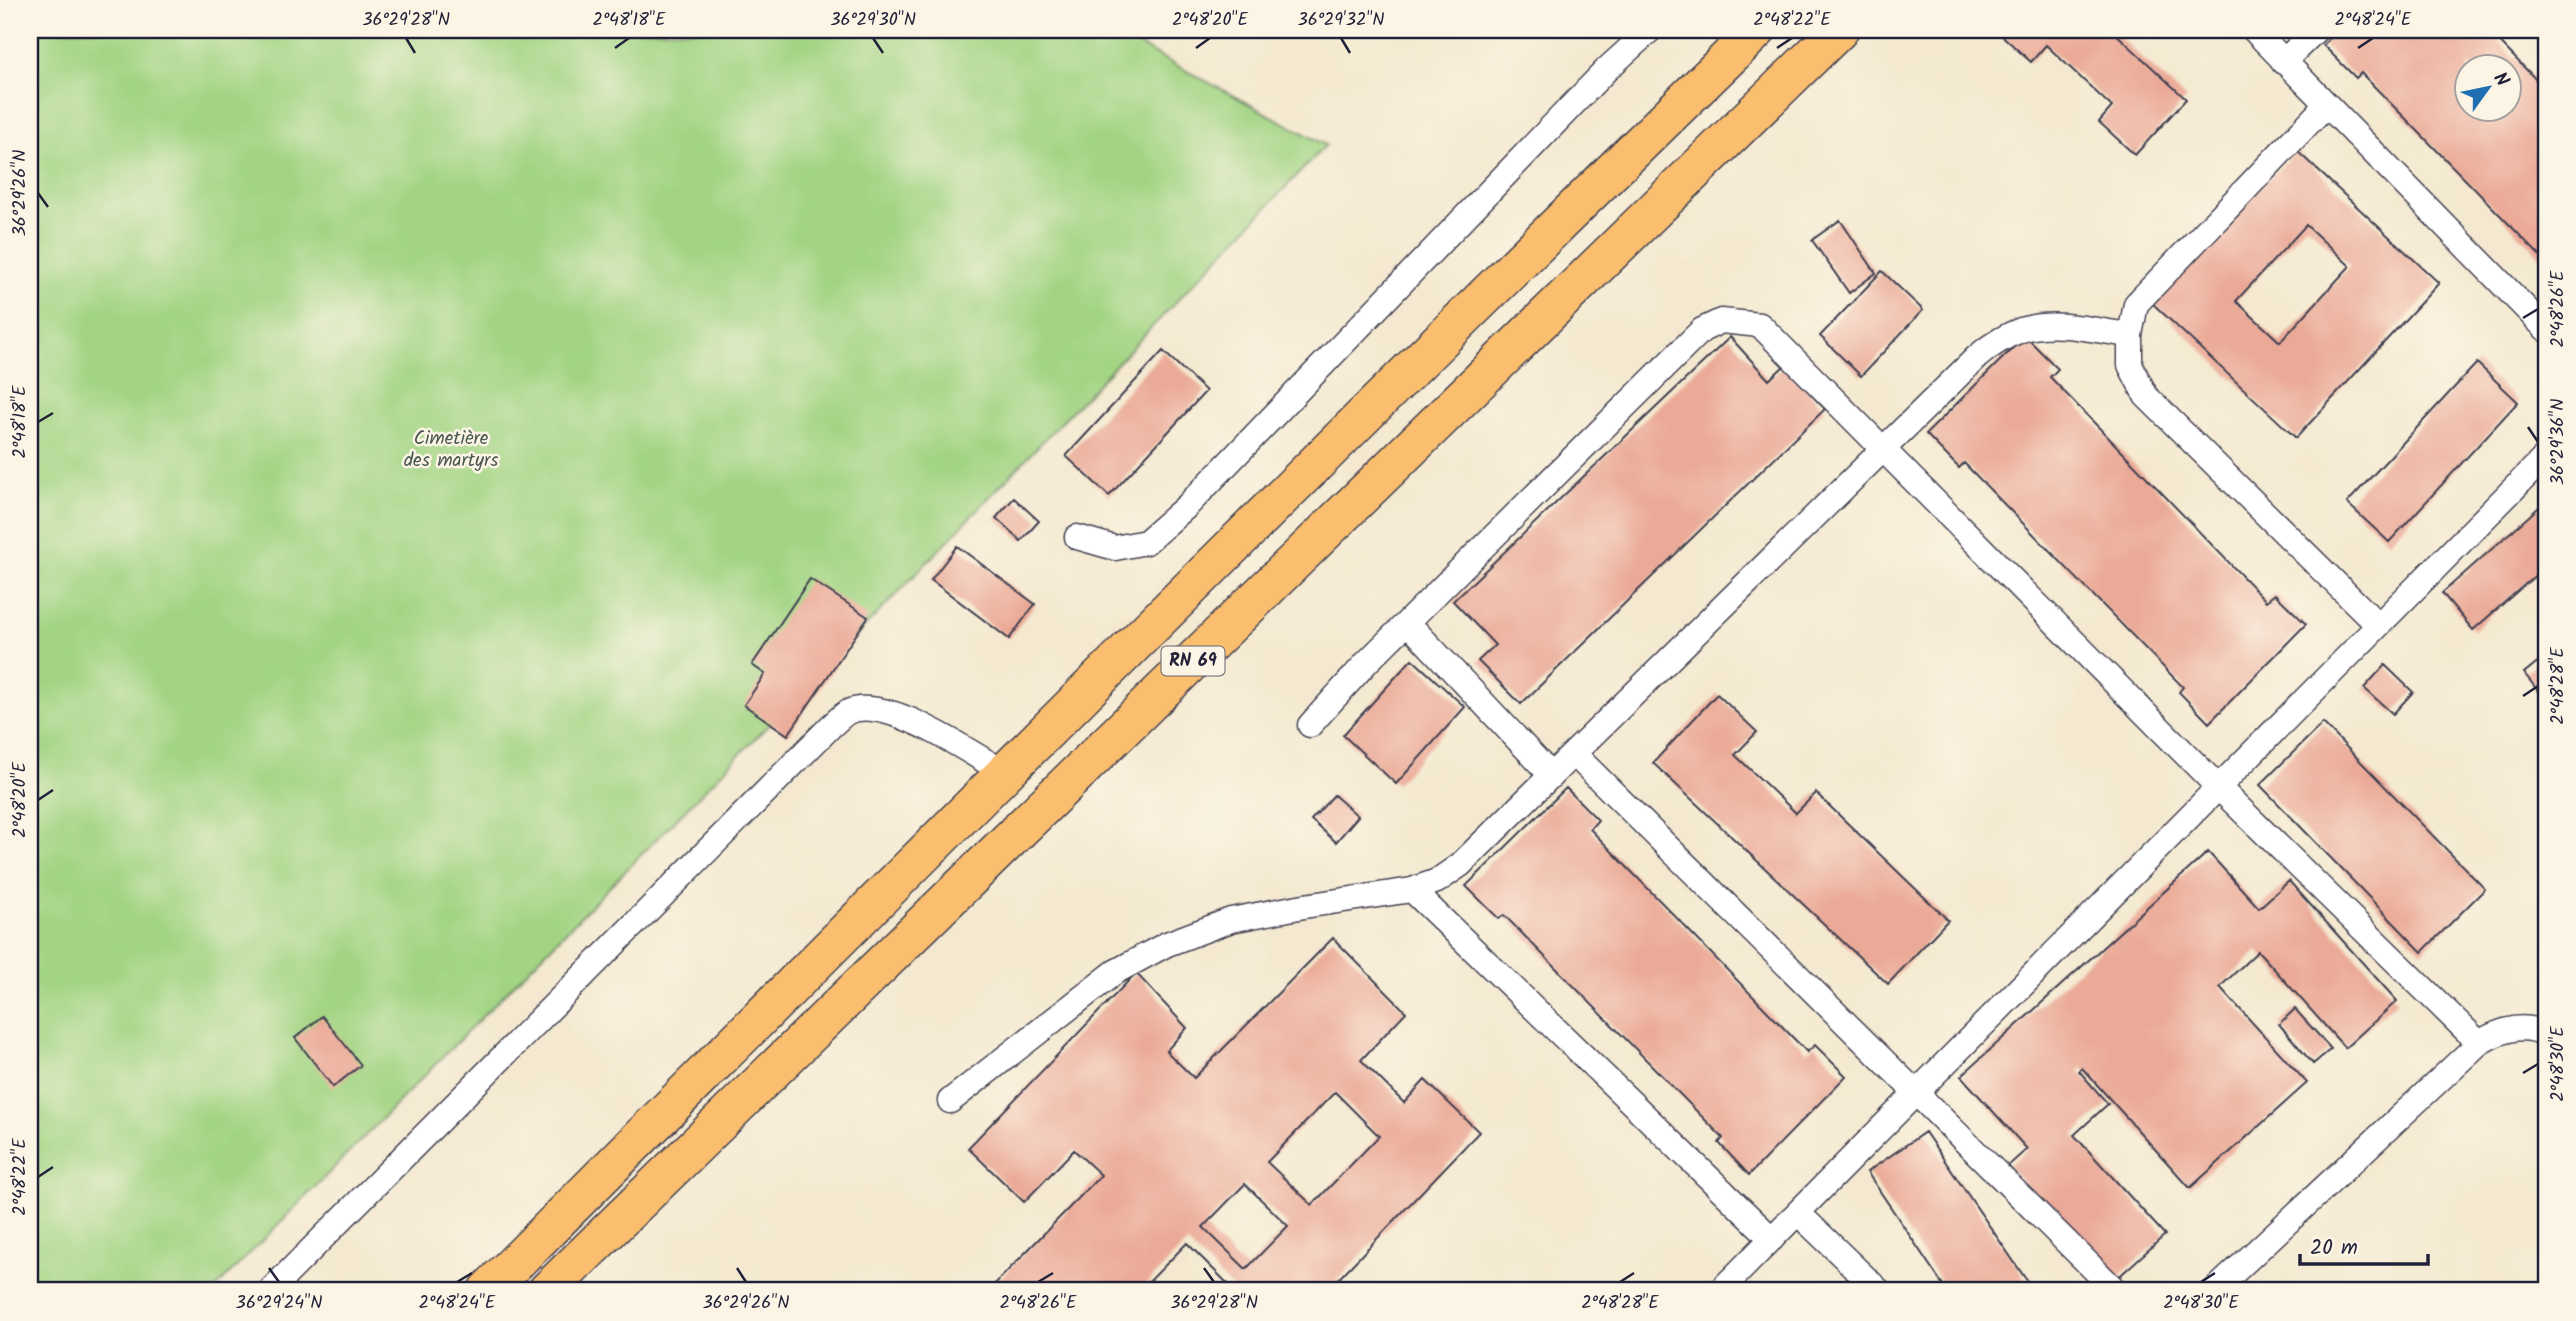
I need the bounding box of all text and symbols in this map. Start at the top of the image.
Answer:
text: 36°29'28"N [362,6,450,35]
text: 2°48'18"E [593,6,666,35]
text: 36°29'30"N [830,6,916,35]
text: 2°48'20"E [1172,6,1248,35]
text: 36°29'32"N [1297,6,1385,35]
text: 2°48'22"E [1753,6,1831,35]
text: 2°48'24"E [2335,6,2412,35]
north arrow [2454,52,2524,122]
text: N [2485,67,2516,93]
text: 36°29'26"N [6,150,35,236]
text: 2°48'26"E [2544,270,2573,347]
text: 2°48'18"E [6,385,35,458]
text: 36°29'36"N [2544,399,2573,485]
park label: Cimetière des martyrs [404,424,498,476]
road number: RN 69 [1162,646,1224,676]
text: 2°48'28"E [2544,647,2573,725]
text: 2°48'20"E [6,762,35,838]
text: 2°48'30"E [2544,1026,2573,1102]
text: 2°48'22"E [6,1138,35,1216]
scale bar [2300,1223,2427,1267]
text: 20 m [2310,1232,2358,1265]
text: 36°29'24"N [236,1289,322,1318]
text: 2°48'24"E [419,1289,496,1318]
text: 36°29'26"N [703,1289,789,1318]
text: 2°48'26"E [1000,1289,1077,1318]
text: 36°29'28"N [1170,1289,1258,1318]
text: 2°48'28"E [1581,1289,1659,1318]
text: 2°48'30"E [2163,1289,2239,1318]

